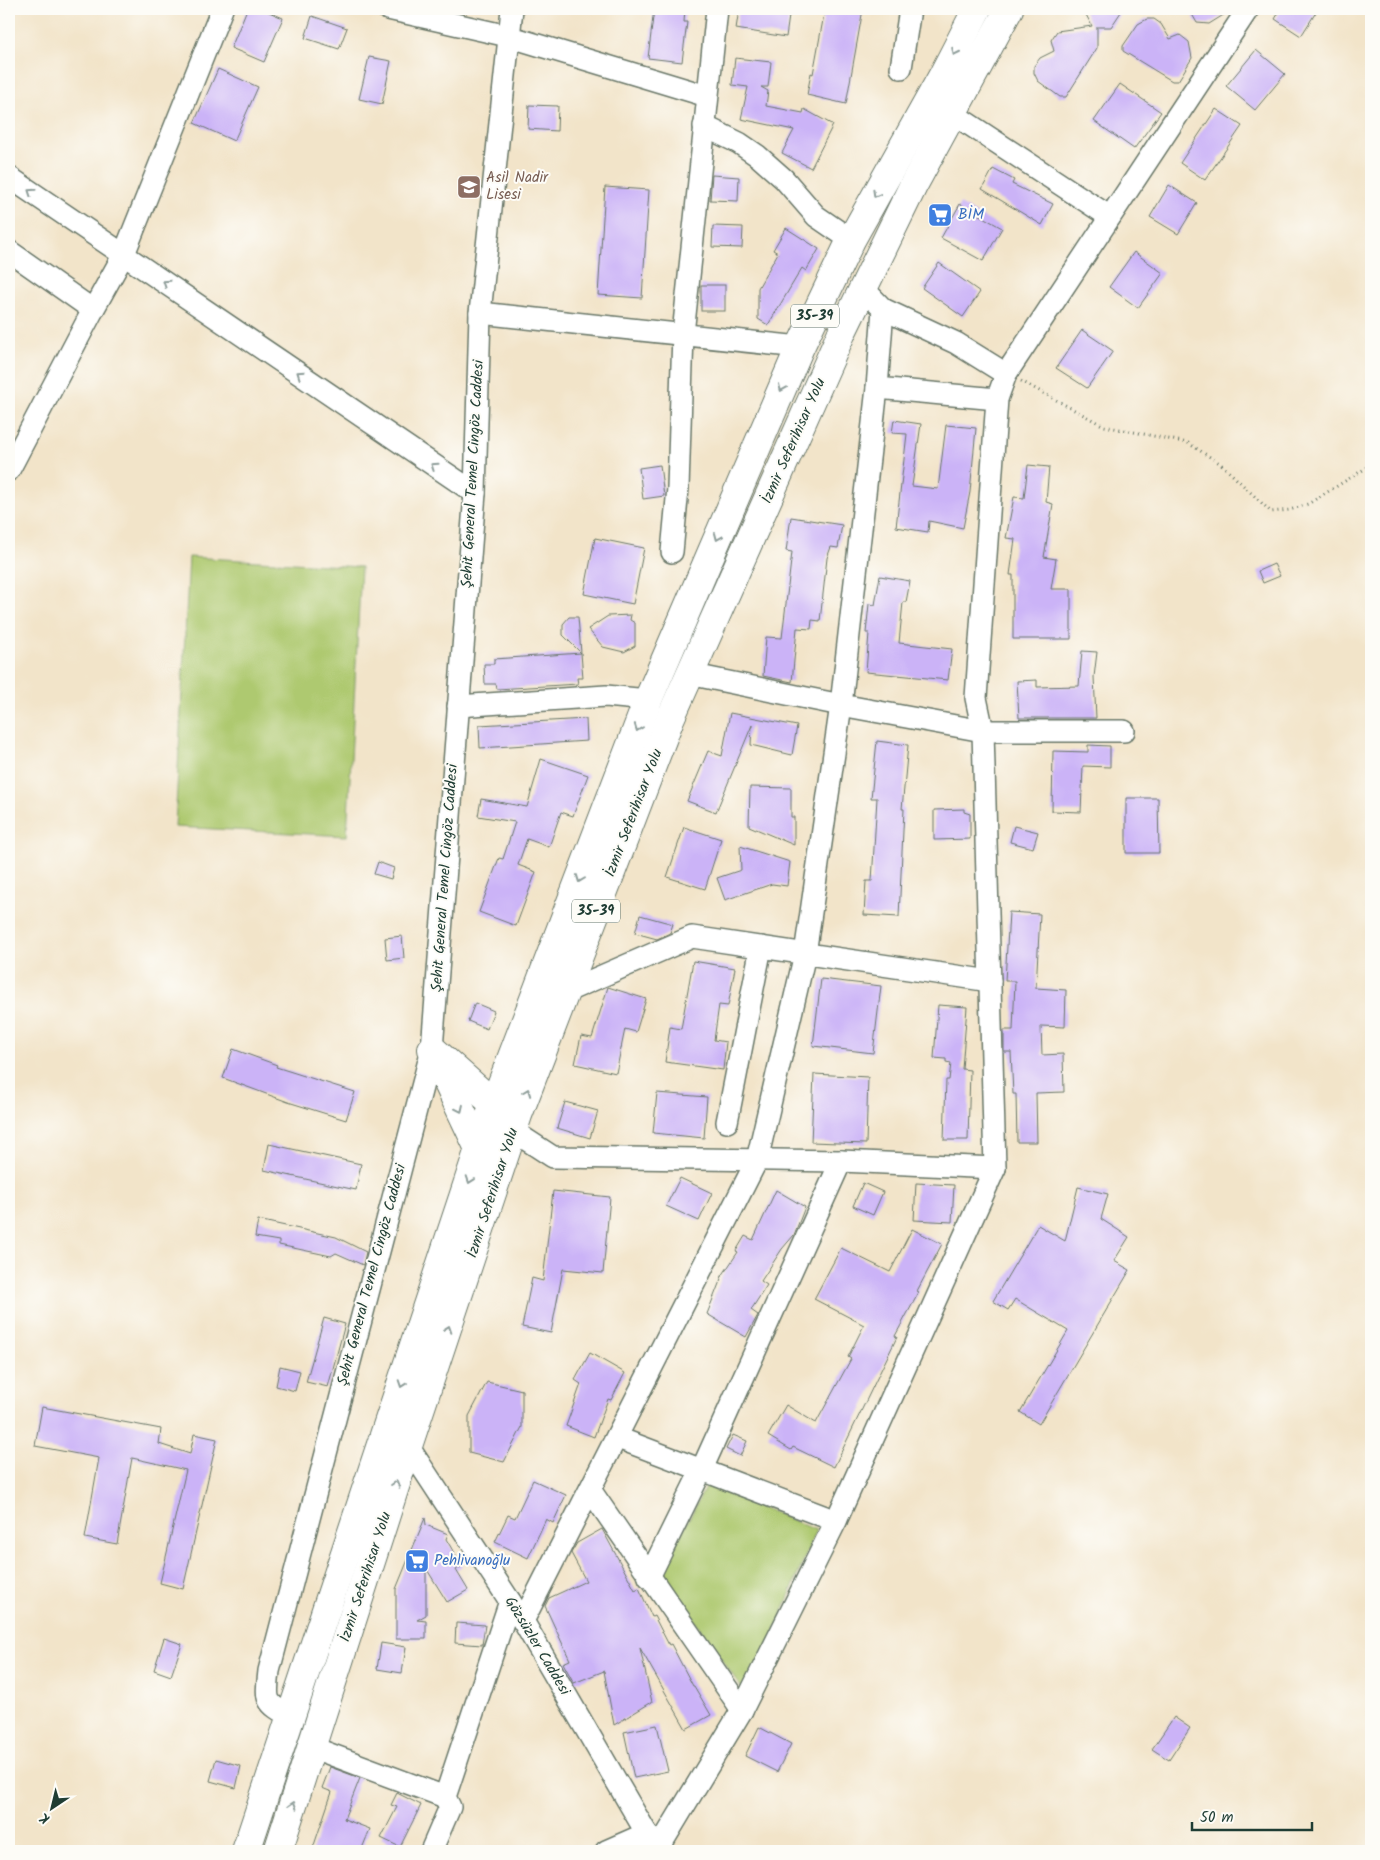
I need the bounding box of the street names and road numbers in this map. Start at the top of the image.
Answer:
road number: 35-39 [791,304,839,328]
street label: Şehit General Temel Cingöz Caddesi [455,358,491,589]
street label: İzmir Seferihisar Yolu [755,374,833,508]
street label: İzmir Seferihisar Yolu [598,745,670,881]
street label: Şehit General Temel Cingöz Caddesi [425,762,465,993]
road number: 35-39 [572,899,620,922]
street label: İzmir Seferihisar Yolu [461,1125,525,1261]
street label: Şehit General Temel Cingöz Caddesi [331,1160,414,1388]
street label: İzmir Seferihisar Yolu [334,1509,398,1645]
street label: Gözsüzler Caddesi [498,1592,577,1701]

